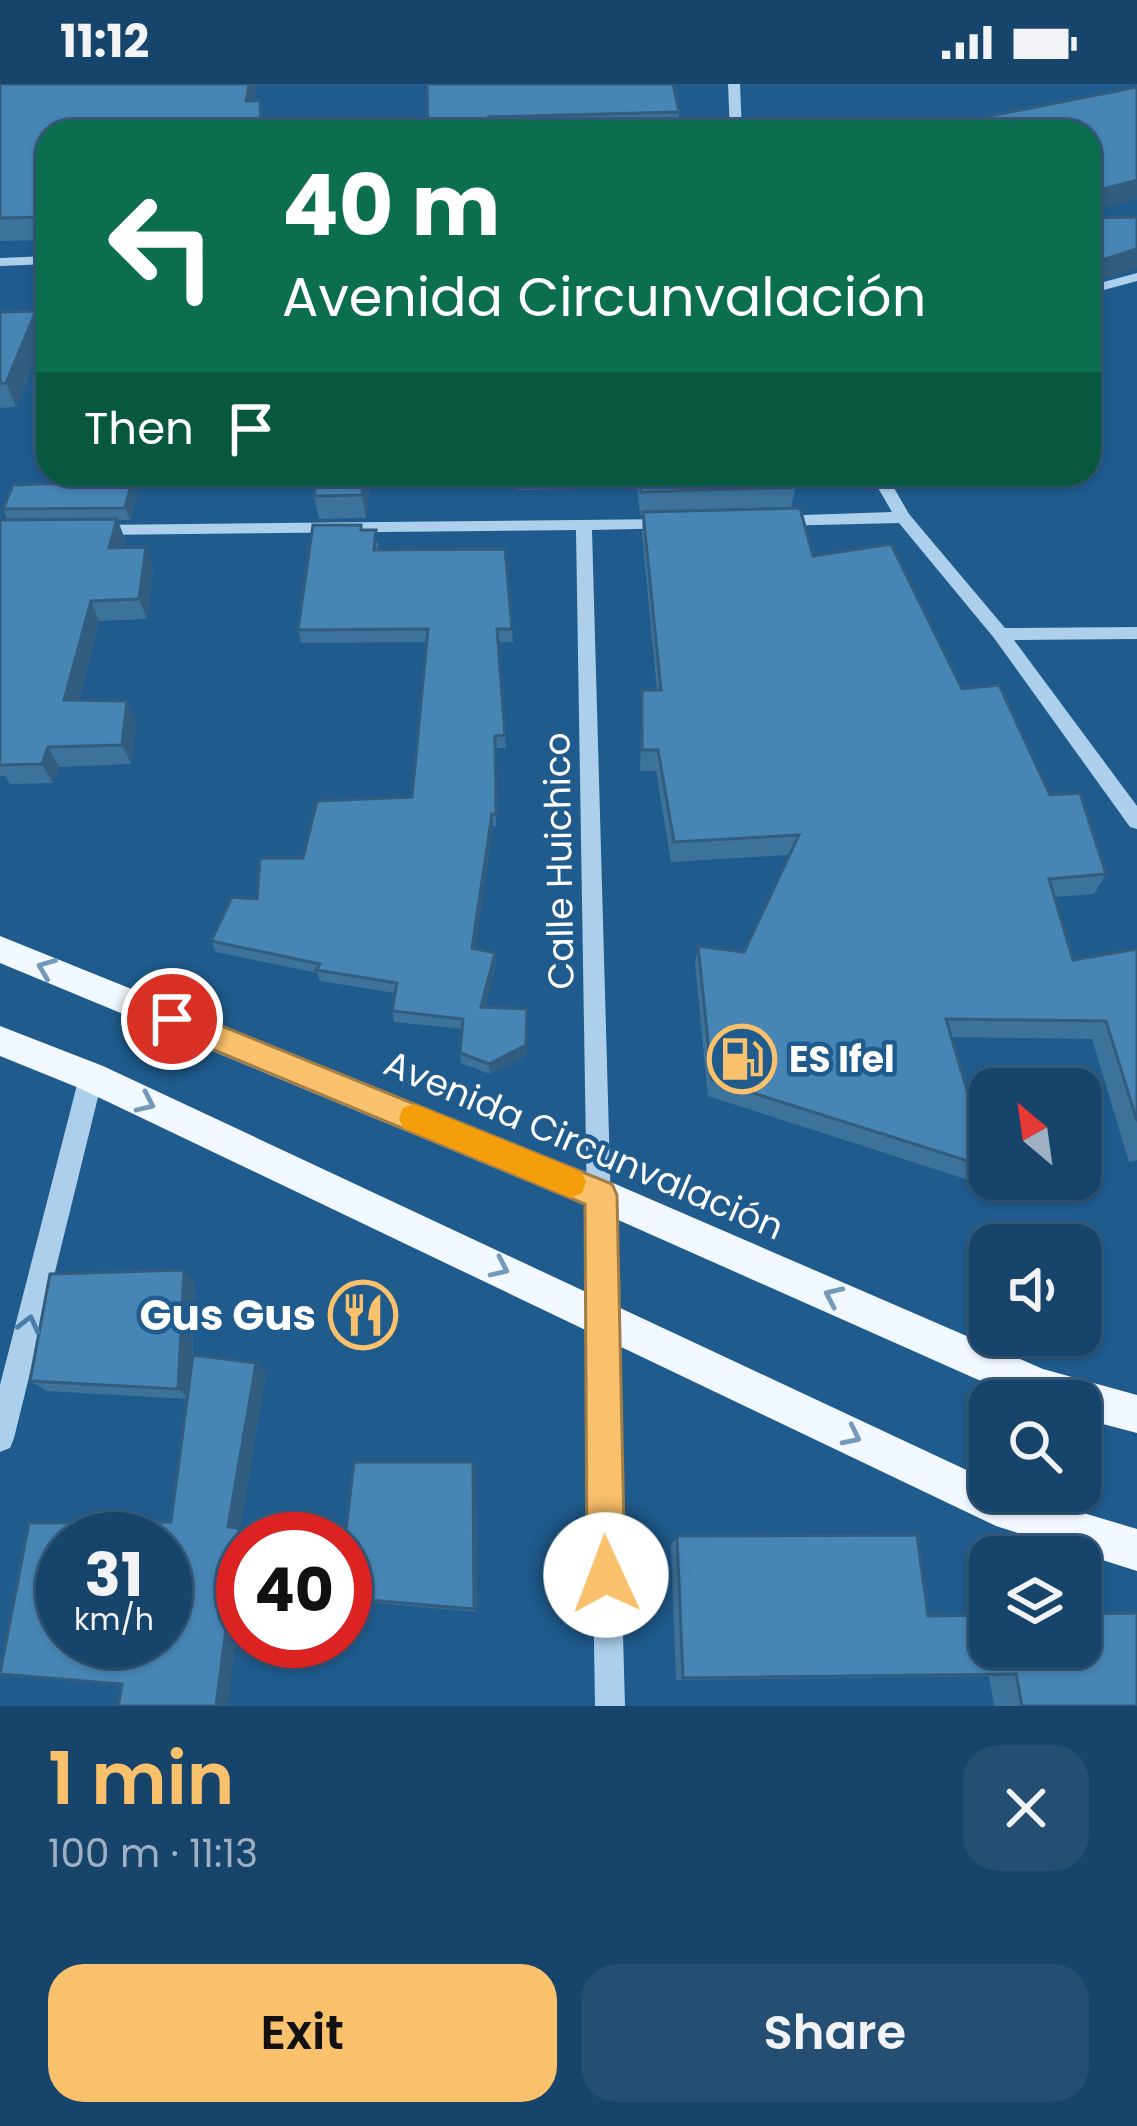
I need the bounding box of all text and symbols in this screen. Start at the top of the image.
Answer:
text: 11:12 [60,10,149,73]
text: 40 m [282,147,500,264]
icon: left [84,168,240,324]
text: Avenida Circunvalación [282,259,926,335]
icon: arrive [218,396,284,462]
text: Then [84,397,194,460]
street label: Calle Huichico [531,732,587,990]
one-way arrow [37,958,58,982]
pin [121,968,223,1070]
icon: arrive [139,986,205,1052]
fuel station icon: ES Ifel [707,1024,777,1094]
place label: ES Ifel [789,1034,895,1085]
street label: Avenida Circunvalación [376,1038,792,1252]
north arrow [969,1068,1101,1200]
map controls [969,1068,1101,1668]
one-way arrow [134,1089,155,1112]
button: sound [969,1224,1101,1356]
one-way arrow [488,1253,509,1277]
restaurant icon: Gus Gus [328,1280,398,1350]
place label: Gus Gus [140,1286,316,1345]
one-way arrow [823,1287,845,1311]
one-way arrow [14,1314,39,1335]
button: search [969,1380,1101,1512]
one-way arrow [840,1422,861,1445]
speed limit sign: 40 [216,1512,372,1668]
position arrow [543,1512,669,1638]
text: 31 [85,1533,143,1617]
button: layers [969,1536,1101,1668]
text: km/h [74,1598,154,1641]
text: 1 min [48,1728,234,1829]
button: close [963,1745,1089,1871]
text: 100 m · 11:13 [48,1826,258,1881]
button: Exit [48,1964,557,2102]
button: Share [581,1964,1089,2102]

